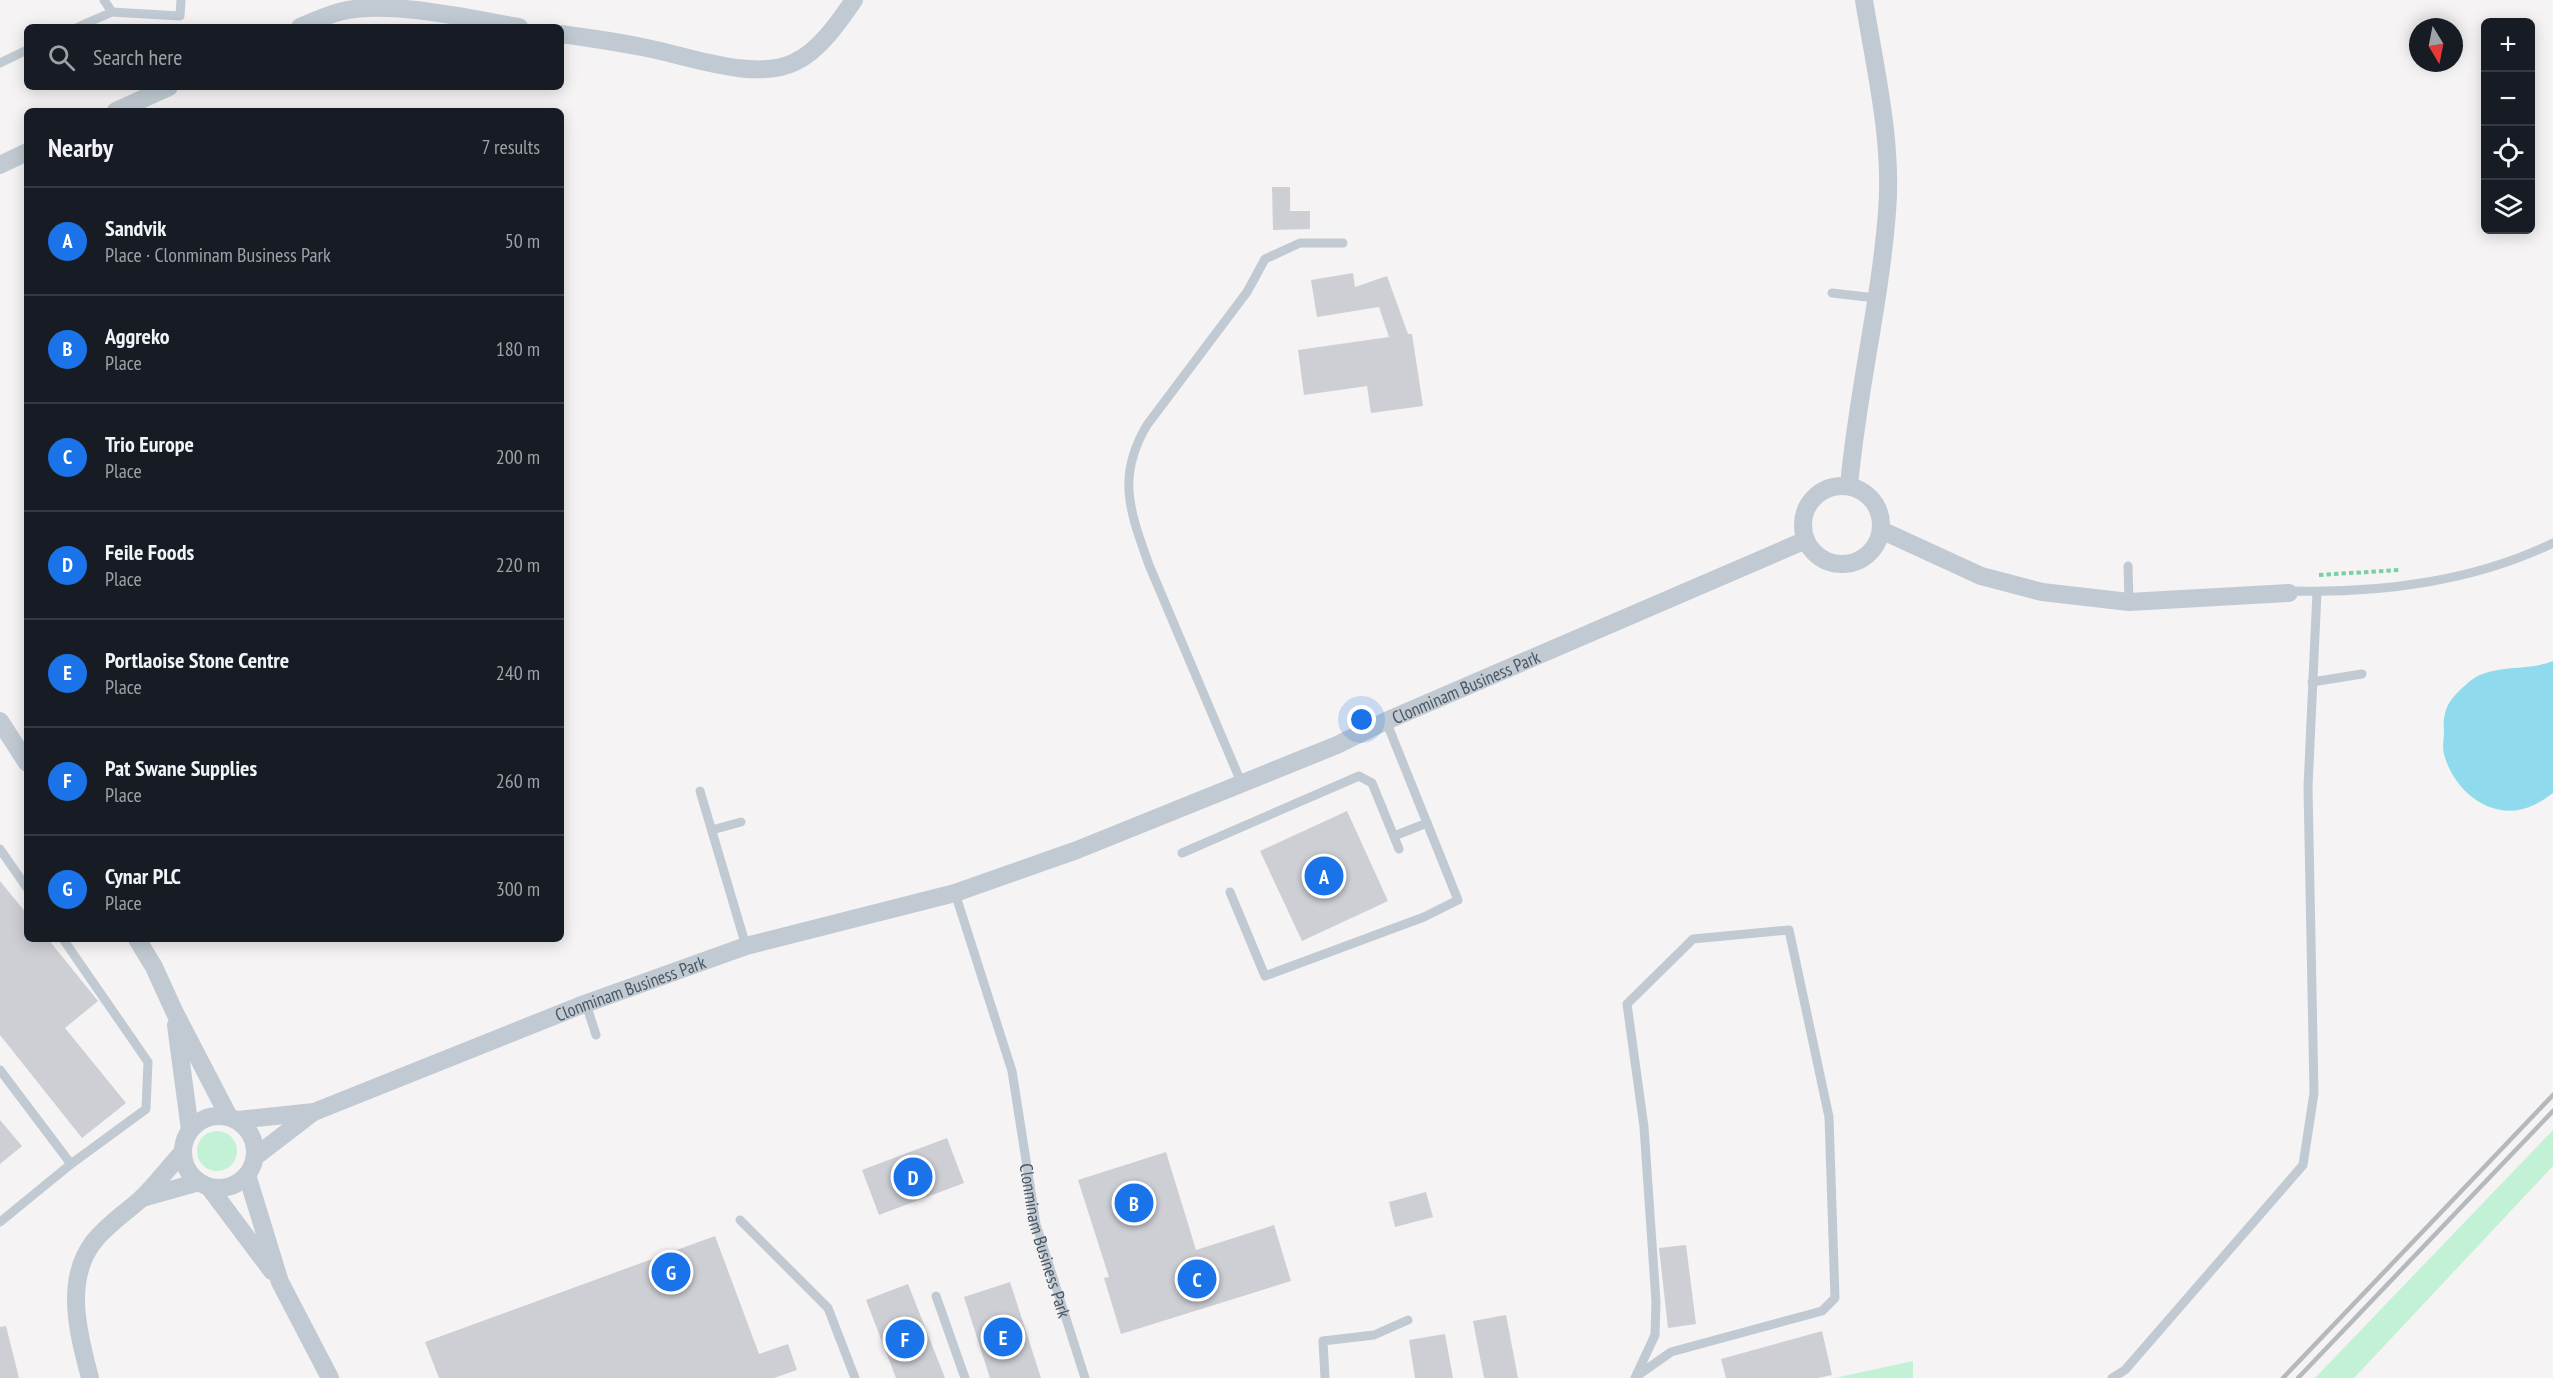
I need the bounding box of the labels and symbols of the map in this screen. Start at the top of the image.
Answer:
north arrow [2409,18,2463,72]
street label: Clonminam Business Park [1388,645,1543,729]
your location [1347,705,1376,734]
pin: A [1304,854,1344,898]
street label: Clonminam Business Park [551,950,709,1026]
pin: D [894,1154,932,1200]
street label: Clonminam Business Park [1015,1162,1077,1321]
pin: B [1114,1180,1154,1226]
pin: G [652,1250,690,1294]
pin: C [1178,1256,1216,1302]
pin: E [984,1314,1022,1360]
pin: F [886,1316,924,1362]

